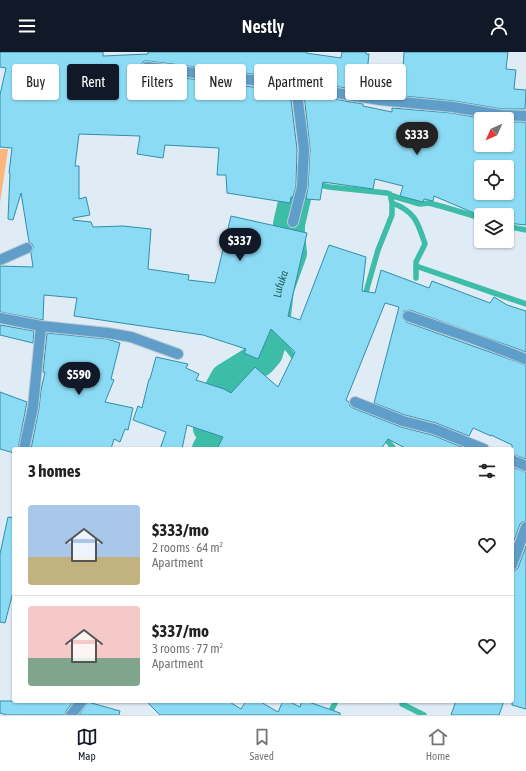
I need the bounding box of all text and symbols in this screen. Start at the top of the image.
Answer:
icon: menu [16,15,38,37]
icon: person [488,15,510,37]
text: Nestly [242,16,284,37]
chip: Buy [12,64,59,100]
chip: Rent [67,64,119,100]
chip: Filters [127,64,187,100]
chip: New [195,64,246,100]
chip: Apartment [254,64,337,100]
chip: House [345,64,406,100]
north arrow [474,112,514,152]
map controls [474,112,514,248]
pin: $333 [393,122,441,156]
text: $333 [405,127,429,142]
button: locate [474,160,514,200]
button: layers [474,208,514,248]
pin: $337 [216,228,264,262]
text: $337 [228,233,252,248]
water label: Lufuka [271,269,290,298]
pin: $590 [55,362,103,396]
text: $590 [67,367,91,382]
icon: filters [476,460,498,482]
text: 3 homes [28,461,81,481]
text: $333/mo [152,520,209,540]
icon: home [60,521,108,569]
icon: heart [476,534,498,556]
text: 2 rooms · 64 m² [152,540,223,555]
text: Apartment [152,555,203,570]
text: $337/mo [152,621,209,641]
icon: home [60,622,108,670]
icon: heart [476,635,498,657]
text: 3 rooms · 77 m² [152,641,223,656]
text: Apartment [152,656,203,671]
tab: Map [76,726,98,762]
tab: Saved [250,726,274,762]
tab: Home [426,726,450,762]

